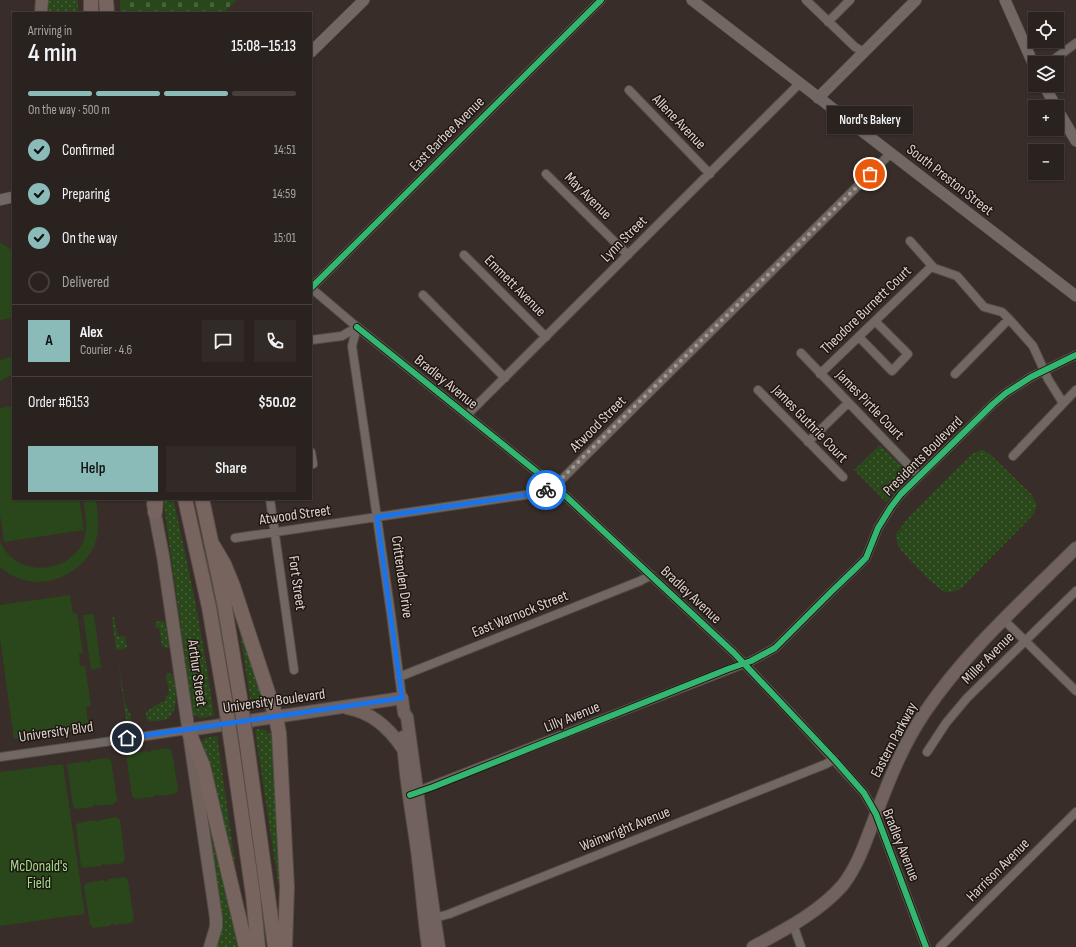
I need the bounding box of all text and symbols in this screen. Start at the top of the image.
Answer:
map controls [1028,12,1064,180]
button: locate [1028,12,1064,48]
text: Arriving in [28,23,72,39]
text: 15:08–15:13 [231,37,296,56]
text: 4 min [28,38,77,69]
button: layers [1028,56,1064,92]
street label: Allene Avenue [647,90,710,154]
street label: East Barbee Avenue [406,93,488,175]
button: + [1028,100,1064,136]
text: On the way · 500 m [28,102,110,118]
callout: Nord's Bakery [827,106,913,134]
text: Nord's Bakery [839,112,901,128]
icon: check [28,139,50,161]
street label: South Preston Street [903,140,998,220]
text: Confirmed [62,141,115,160]
text: 14:51 [274,142,296,158]
button: − [1028,144,1064,180]
pin [853,157,887,191]
icon: bag [859,163,881,185]
street label: May Avenue [560,168,616,224]
icon: check [28,183,50,205]
text: Preparing [62,185,110,204]
text: 14:59 [273,186,296,202]
street label: Lynn Street [597,212,651,266]
icon: check [28,227,50,249]
text: On the way [62,229,117,248]
text: 15:01 [273,230,296,246]
street label: Emmett Avenue [480,251,550,321]
street label: Theodore Burnett Court [816,261,916,358]
text: Delivered [62,273,109,292]
button: chat [202,320,244,362]
button: phone [254,320,296,362]
text: Alex [80,323,103,342]
text: A [45,331,53,350]
text: Courier · 4.6 [80,342,132,358]
street label: Bradley Avenue [410,351,482,413]
street label: James Pirtle Court [831,365,909,444]
street label: James Guthrie Court [767,380,852,467]
street label: Atwood Street [565,391,631,457]
text: Order #6153 [28,393,89,412]
text: $50.02 [258,393,296,412]
street label: Presidents Boulevard [879,412,967,500]
button: Help [28,446,158,492]
button: Share [166,446,296,492]
courier [526,470,566,510]
icon: bike [535,479,557,501]
street label: Atwood Street [257,501,332,530]
street label: Crittenden Drive [387,535,417,619]
street label: Fort Street [284,555,310,612]
street label: Bradley Avenue [657,562,725,628]
street label: East Warnock Street [469,586,571,642]
street label: Miller Avenue [958,628,1018,688]
street label: Arthur Street [183,638,211,708]
street label: University Boulevard [222,684,326,718]
street label: Lilly Avenue [541,697,603,737]
street label: Eastern Parkway [866,699,922,781]
street label: University Blvd [18,717,94,747]
pin [110,721,144,755]
icon: home [116,727,138,749]
street label: Wainwright Avenue [577,802,673,856]
street label: Bradley Avenue [878,806,924,884]
street label: Harrison Avenue [962,834,1034,906]
park label: McDonald's Field [10,857,68,893]

